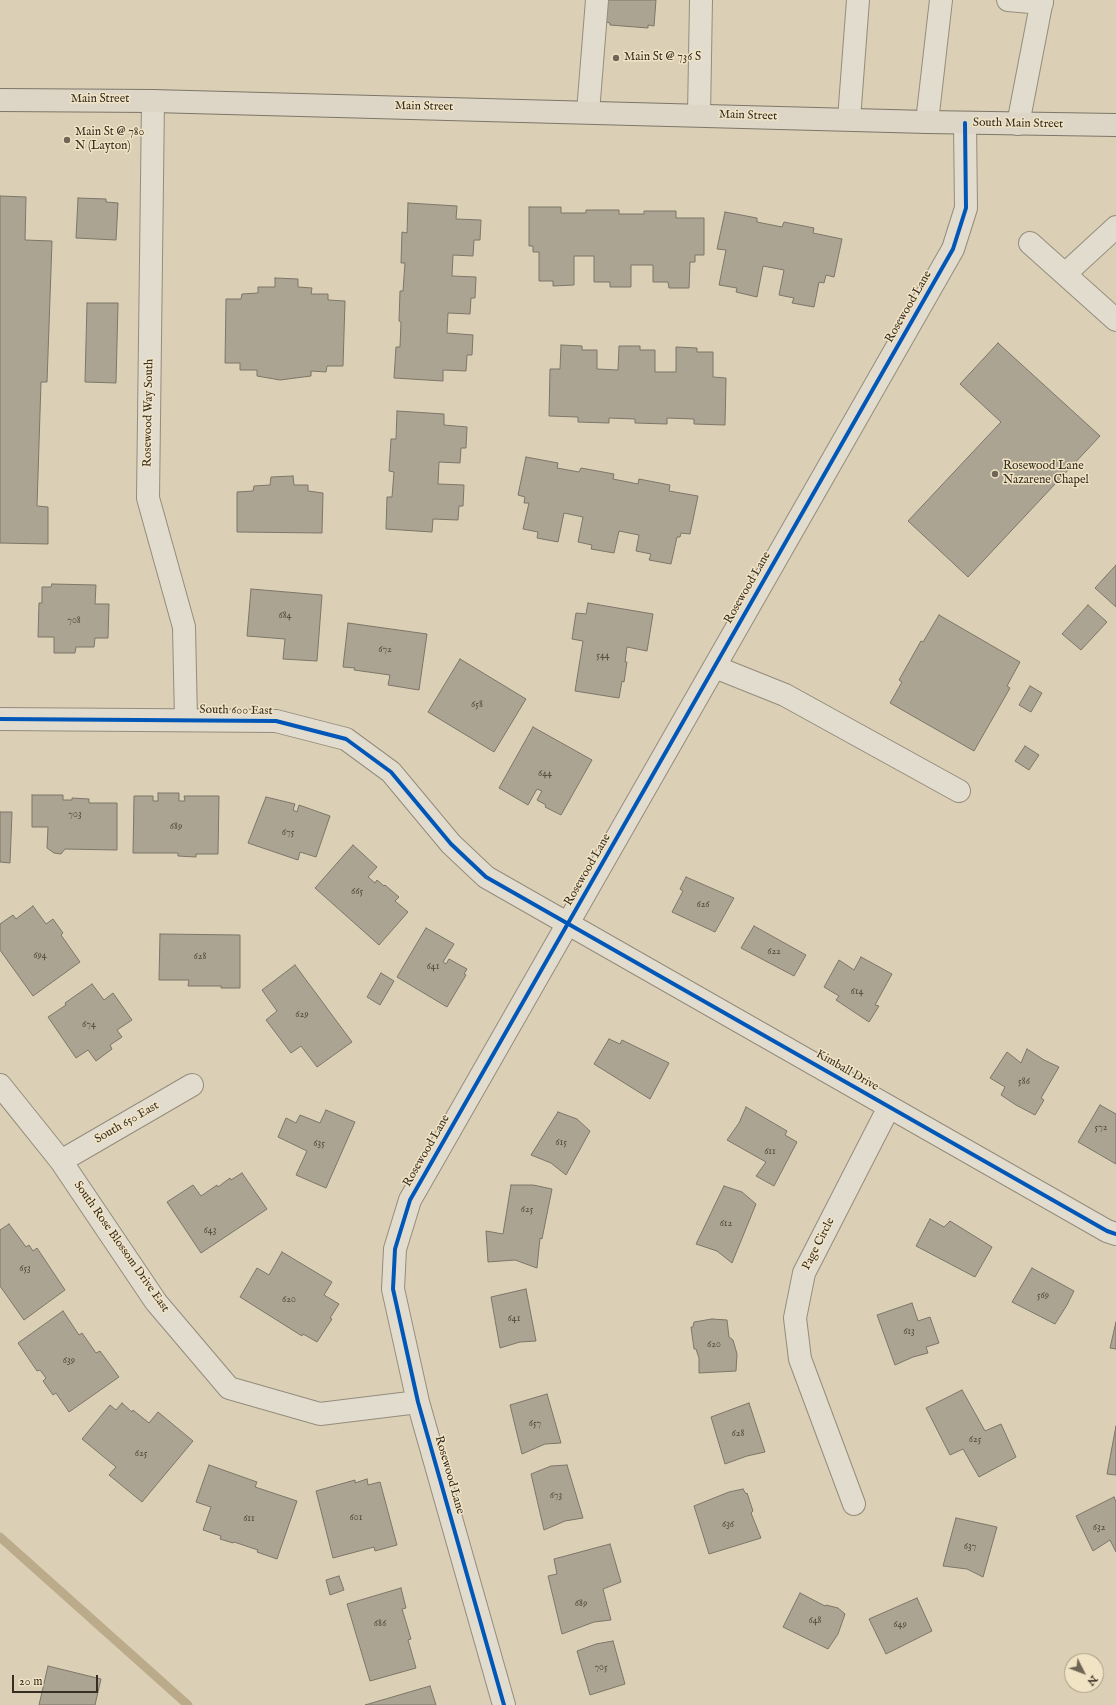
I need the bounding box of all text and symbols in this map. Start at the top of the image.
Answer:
place label: Main St @ 736 S [624,51,701,65]
marker: Main St @ 736 S [611,53,621,63]
street label: Main Street [71,93,129,107]
street label: Main Street [395,99,453,115]
street label: Main Street [719,108,777,124]
street label: South Main Street [973,116,1063,132]
place label: Main St @ 780 N (Layton) [75,126,144,154]
marker: Main St @ 780 N (Layton) [62,135,72,145]
street label: Rosewood Lane [883,268,935,346]
street label: Rosewood Way South [141,359,157,467]
place label: Rosewood Lane Nazarene Chapel [1003,460,1089,488]
marker: Rosewood Lane Nazarene Chapel [990,469,1000,479]
street label: Rosewood Lane [722,549,774,627]
house number: 684 [278,610,292,622]
house number: 708 [67,615,81,627]
house number: 672 [378,644,392,656]
house number: 544 [596,650,610,662]
house number: 658 [471,699,483,711]
street label: South 600 East [199,703,273,719]
house number: 644 [538,768,552,780]
house number: 703 [68,809,82,821]
house number: 689 [170,821,182,833]
house number: 675 [282,827,294,839]
street label: Rosewood Lane [562,831,614,909]
house number: 665 [351,886,363,898]
house number: 626 [696,899,710,911]
house number: 622 [767,946,781,958]
house number: 694 [33,950,47,962]
house number: 628 [194,951,206,963]
house number: 641 [427,961,439,973]
house number: 614 [851,986,863,998]
house number: 629 [295,1009,309,1021]
house number: 674 [82,1019,96,1031]
street label: Kimball Drive [813,1047,881,1095]
house number: 586 [1018,1076,1030,1088]
street label: South 650 East [92,1099,162,1147]
street label: Rosewood Lane [401,1112,453,1190]
house number: 572 [1095,1122,1107,1134]
house number: 615 [555,1137,567,1149]
house number: 635 [313,1138,325,1150]
house number: 611 [764,1146,776,1158]
street label: South Rose Blossom Drive East [70,1179,172,1315]
house number: 625 [521,1204,533,1216]
street label: Page Circle [800,1215,838,1273]
house number: 612 [720,1218,732,1230]
house number: 643 [204,1225,216,1237]
house number: 653 [19,1263,31,1275]
house number: 569 [1037,1290,1049,1302]
house number: 620 [282,1294,296,1306]
house number: 641 [508,1313,520,1325]
house number: 613 [903,1326,915,1338]
house number: 620 [707,1339,721,1351]
house number: 639 [63,1355,75,1367]
house number: 657 [529,1418,541,1430]
house number: 628 [732,1428,744,1440]
street label: Rosewood Lane [431,1434,467,1516]
house number: 625 [969,1434,981,1446]
house number: 625 [135,1448,147,1460]
house number: 673 [550,1490,562,1502]
house number: 601 [350,1512,362,1524]
house number: 611 [243,1513,255,1525]
house number: 636 [722,1519,734,1531]
house number: 632 [1093,1522,1105,1534]
house number: 637 [964,1541,976,1553]
house number: 689 [575,1598,587,1610]
house number: 648 [808,1615,822,1627]
house number: 686 [374,1618,386,1630]
house number: 649 [893,1619,907,1631]
north arrow [1064,1653,1104,1693]
house number: 705 [594,1662,608,1674]
scale bar [14,1667,100,1693]
text: N [1084,1672,1101,1689]
text: 20 m [19,1674,42,1689]

